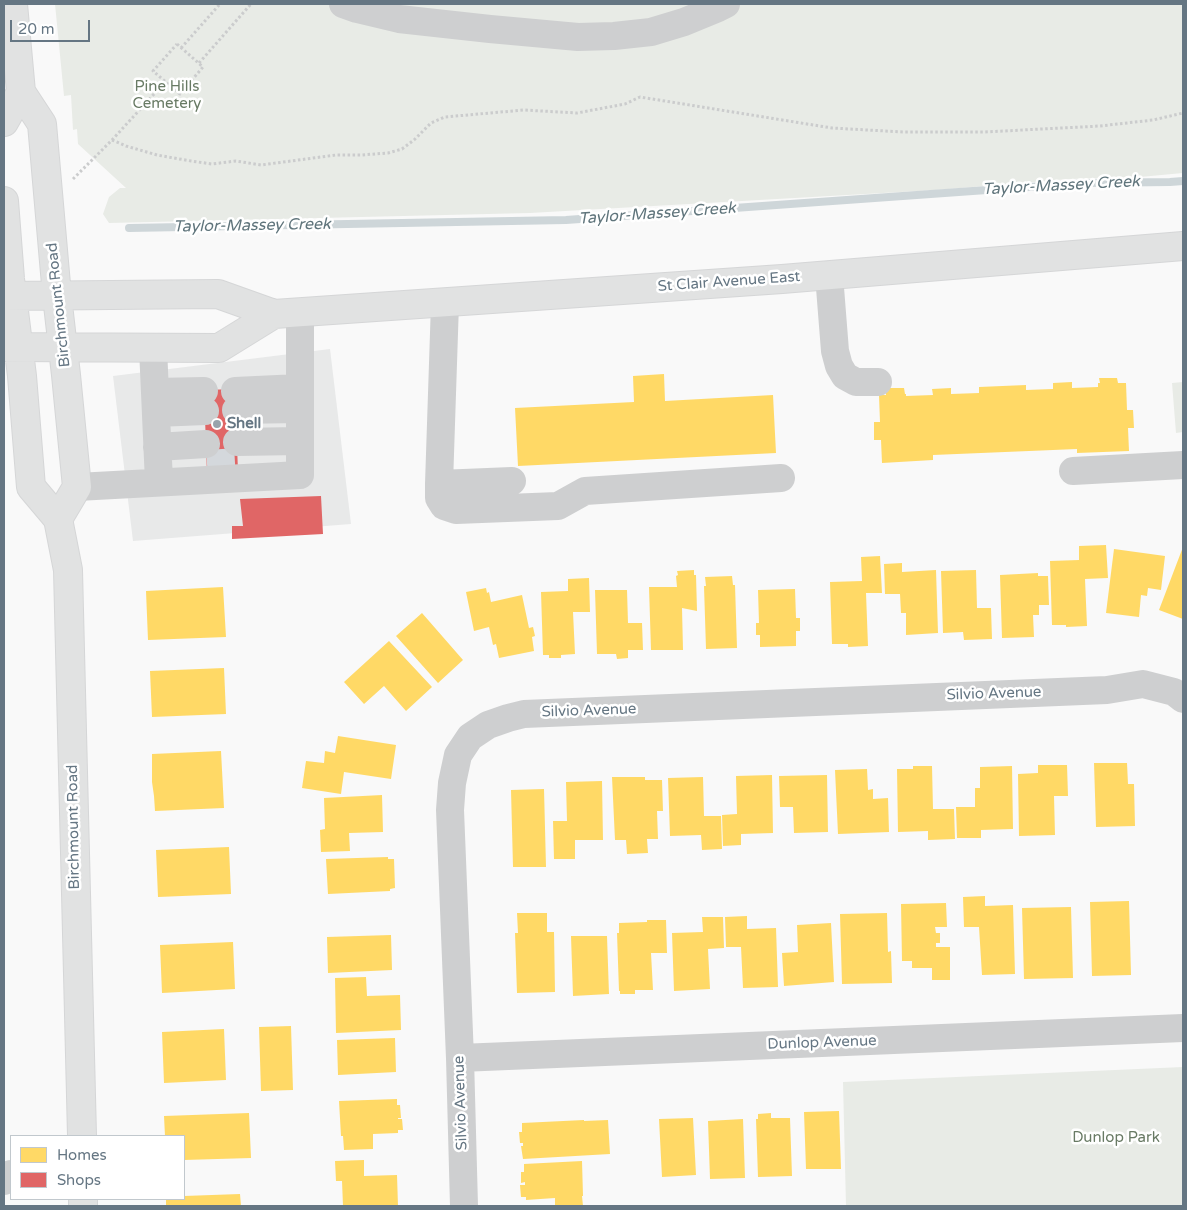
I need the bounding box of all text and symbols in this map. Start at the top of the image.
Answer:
scale bar [12,10,92,42]
text: 20 m [18,20,55,38]
park label: Pine Hills Cemetery [133,78,201,113]
water label: Taylor-Massey Creek [982,172,1140,200]
water label: Taylor-Massey Creek [578,199,736,229]
water label: Taylor-Massey Creek [173,215,331,237]
street label: Birchmount Road [44,242,74,368]
street label: St Clair Avenue East [657,268,801,296]
place label: Shell [227,415,261,433]
marker: Shell [211,418,223,430]
street label: Silvio Avenue [946,683,1042,705]
street label: Silvio Avenue [541,700,637,722]
street label: Birchmount Road [64,764,84,890]
street label: Dunlop Avenue [767,1032,877,1054]
street label: Silvio Avenue [450,1055,472,1151]
park label: Dunlop Park [1072,1129,1160,1147]
legend [10,1135,185,1200]
text: Homes [57,1146,107,1164]
text: Shops [57,1171,101,1189]

